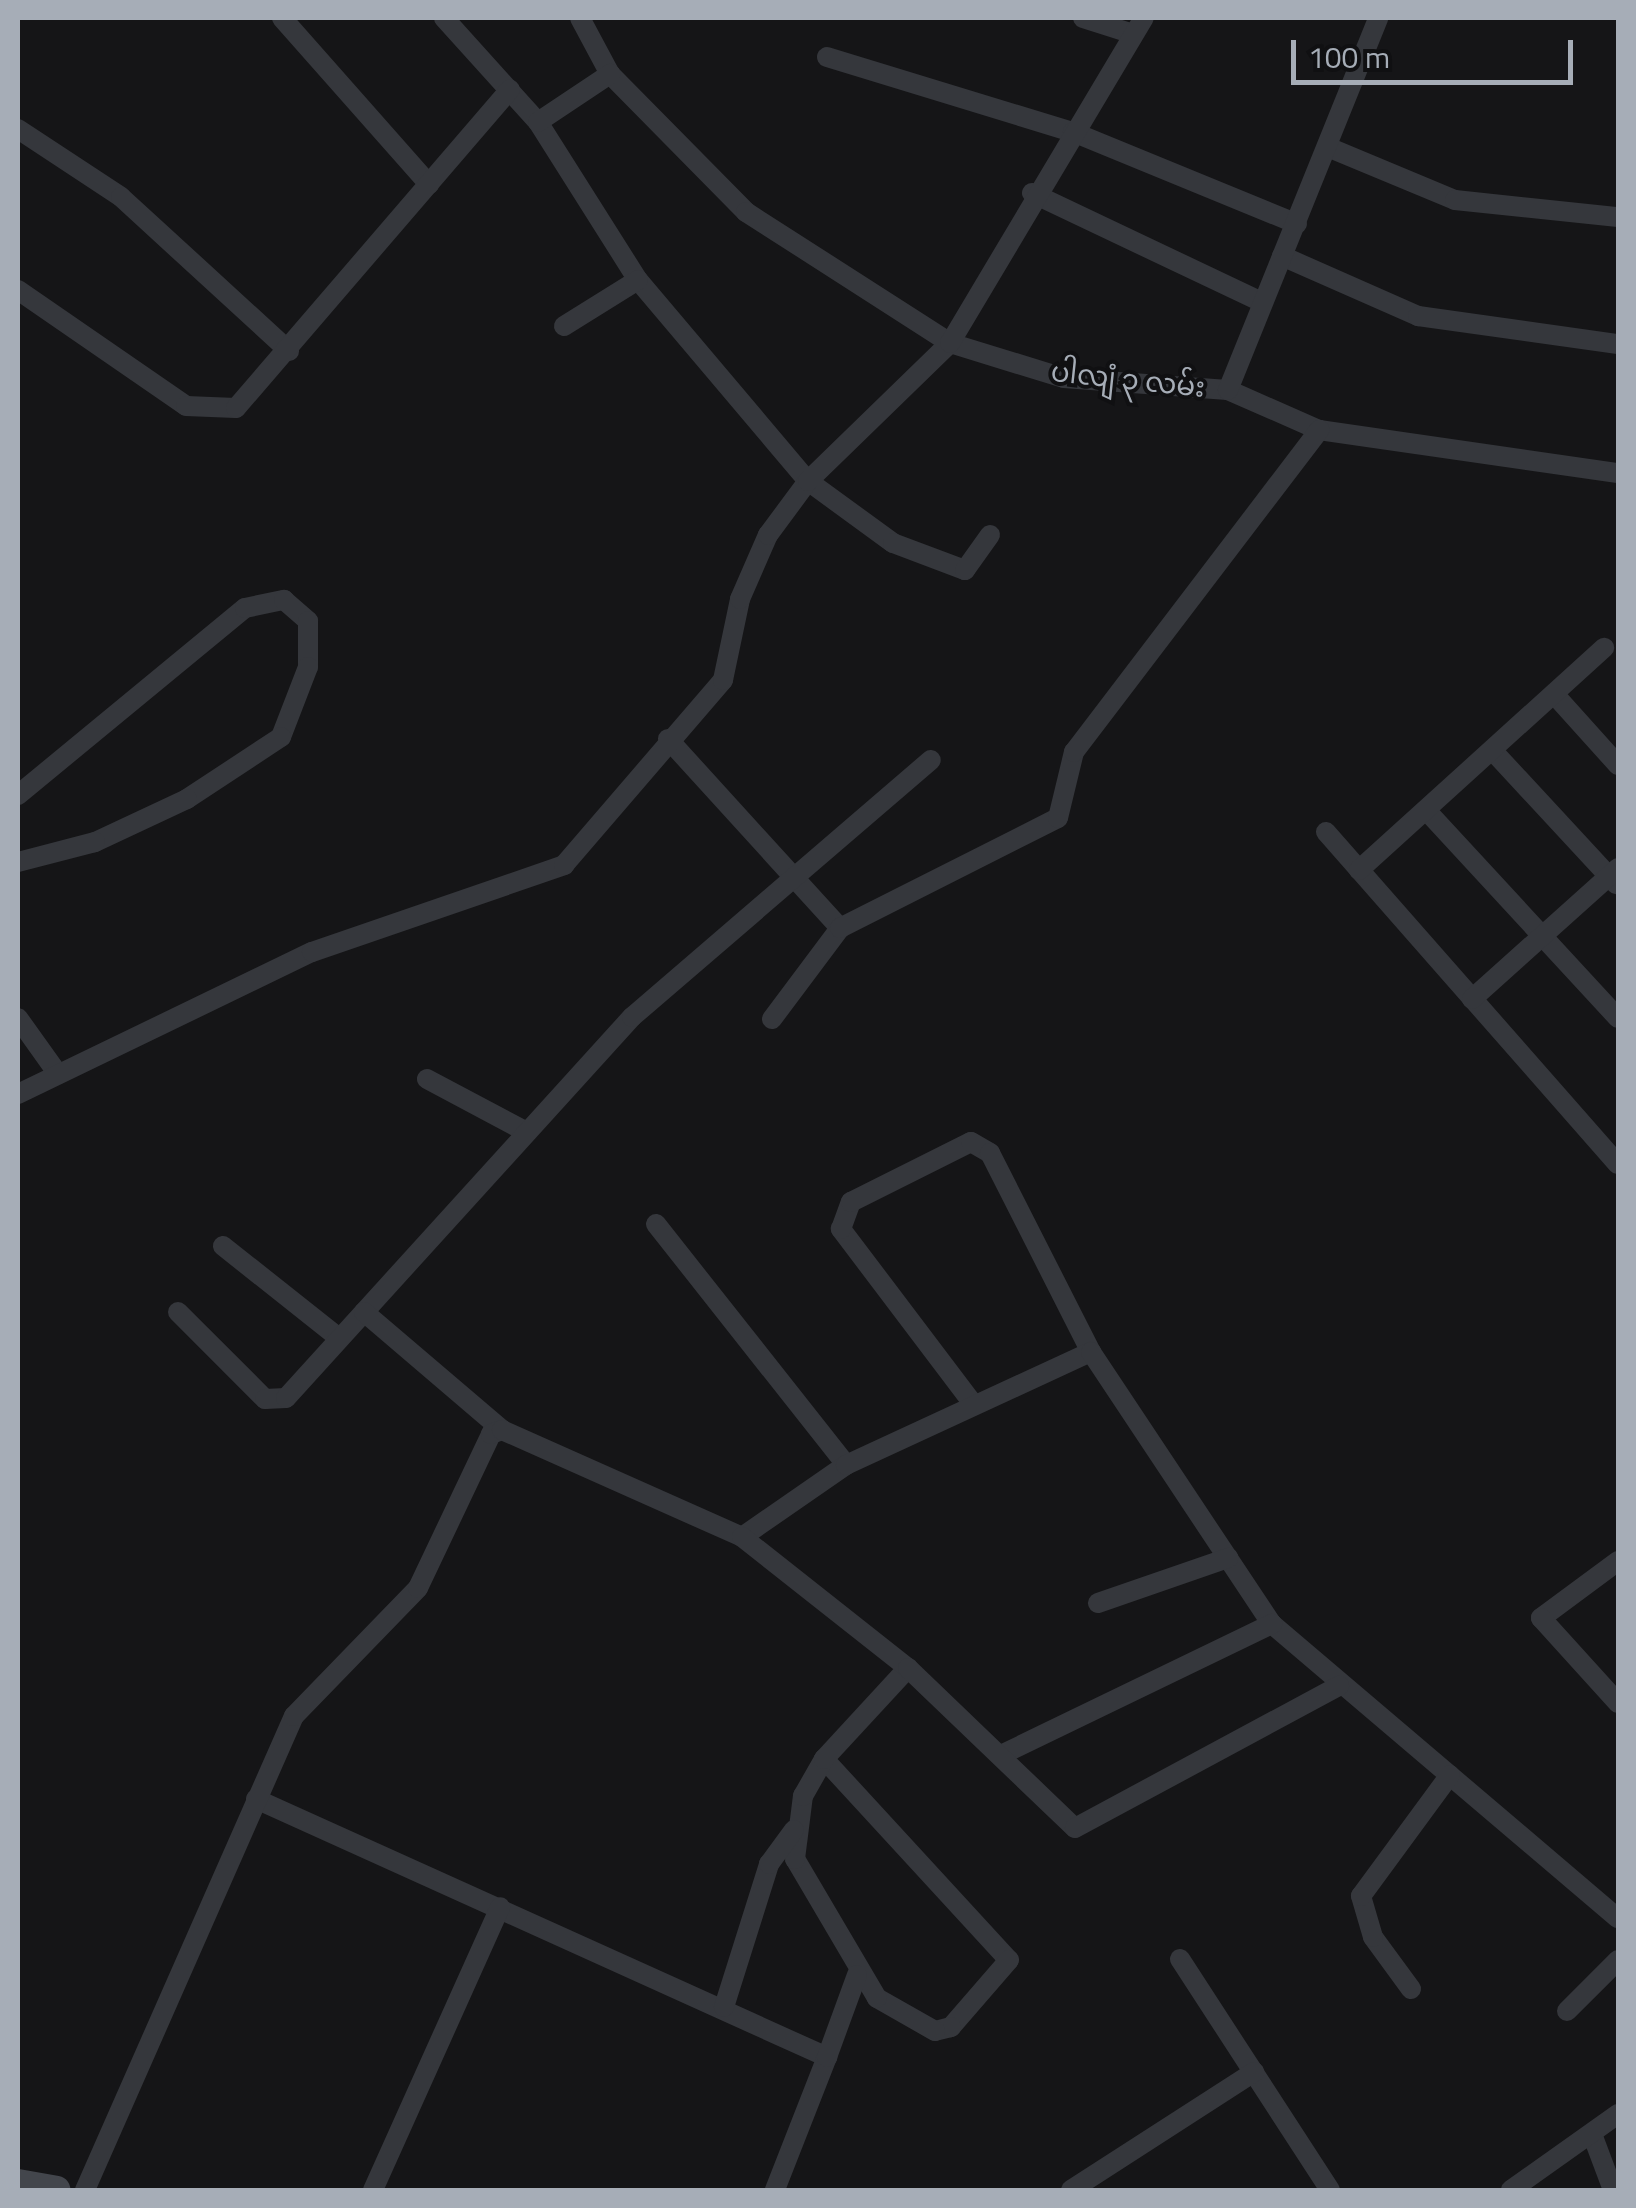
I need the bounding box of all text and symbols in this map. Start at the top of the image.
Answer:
scale bar [1296,20,1578,82]
text: 100 m [1308,34,1390,80]
street label: ပါလျံ ၃ လမ်း [1049,354,1207,404]

